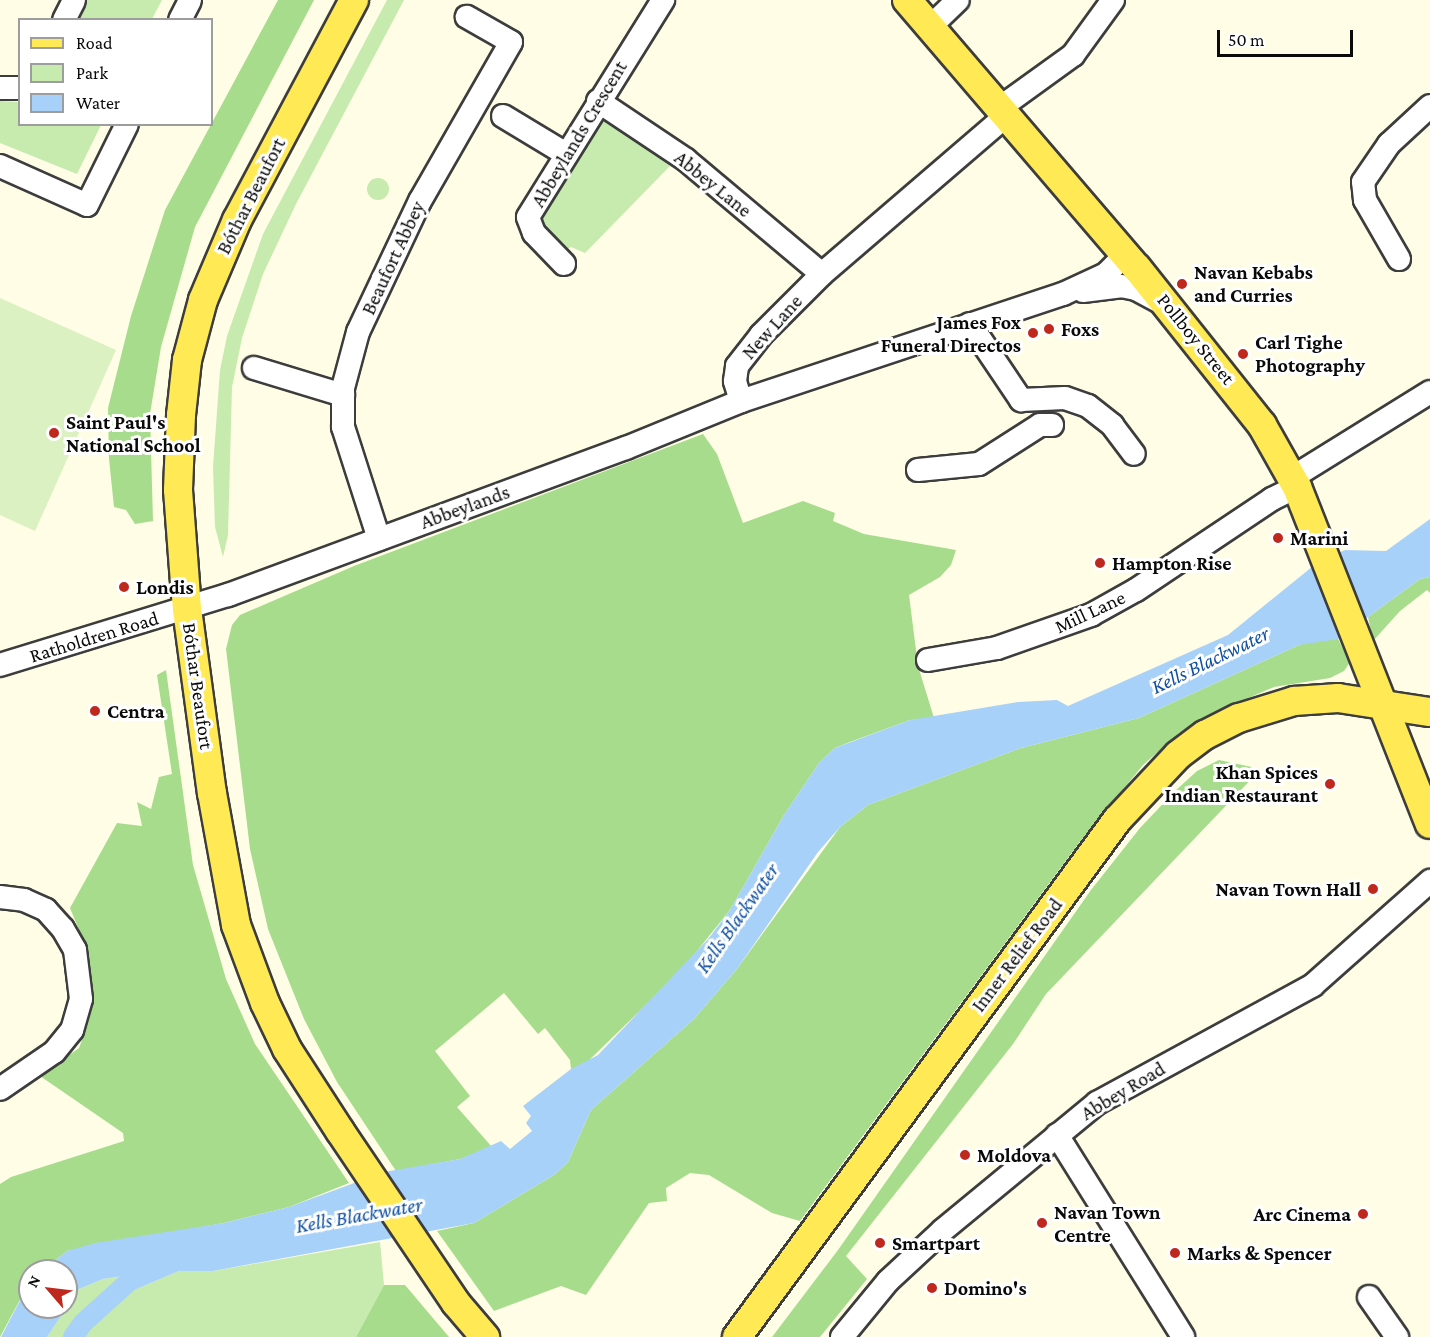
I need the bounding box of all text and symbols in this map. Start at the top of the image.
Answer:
legend [18,18,213,126]
scale bar [1220,18,1356,56]
text: 50 m [1228,30,1265,50]
text: Road [76,33,113,53]
street label: Abbeylands Crescent [526,56,632,212]
text: Park [76,63,108,83]
text: Water [76,93,120,113]
street label: Bóthar Beaufort [211,134,291,258]
street label: Abbey Lane [670,146,756,222]
street label: Beaufort Abbey [356,197,430,319]
place label: Navan Kebabs and Curries [1194,260,1313,307]
marker: Navan Kebabs and Curries [1175,277,1189,291]
street label: Pollboy Street [1152,289,1240,389]
street label: New Lane [737,290,807,364]
place label: James Fox Funeral Directos [881,310,1021,357]
place label: Foxs [1061,317,1099,341]
marker: Foxs [1042,322,1056,336]
marker: James Fox Funeral Directos [1026,326,1040,340]
place label: Carl Tighe Photography [1255,330,1365,377]
marker: Carl Tighe Photography [1236,347,1250,361]
place label: Saint Paul's National School [66,410,200,457]
marker: Saint Paul's National School [47,426,61,440]
street label: Abbeylands [417,480,513,534]
place label: Marini [1290,526,1348,550]
marker: Marini [1271,531,1285,545]
place label: Hampton Rise [1112,551,1232,575]
marker: Hampton Rise [1093,556,1107,570]
place label: Londis [136,575,194,599]
marker: Londis [117,580,131,594]
street label: Mill Lane [1051,585,1129,639]
street label: Ratholdren Road [27,606,161,668]
street label: Bóthar Beaufort [177,621,219,751]
water label: Kells Blackwater [1147,621,1273,699]
place label: Centra [107,699,164,723]
marker: Centra [88,704,102,718]
place label: Khan Spices Indian Restaurant [1164,760,1318,807]
marker: Khan Spices Indian Restaurant [1323,777,1337,791]
water label: Kells Blackwater [690,858,784,978]
place label: Navan Town Hall [1215,877,1361,901]
marker: Navan Town Hall [1366,882,1380,896]
street label: Inner Relief Road [966,893,1068,1017]
street label: Abbey Road [1076,1056,1170,1126]
place label: Moldova [977,1143,1051,1167]
marker: Moldova [958,1148,972,1162]
water label: Kells Blackwater [294,1191,424,1239]
place label: Navan Town Centre [1054,1200,1161,1247]
place label: Arc Cinema [1253,1202,1351,1226]
marker: Arc Cinema [1356,1207,1370,1221]
marker: Navan Town Centre [1035,1216,1049,1230]
place label: Smartpart [892,1231,980,1255]
marker: Smartpart [873,1236,887,1250]
place label: Marks & Spencer [1187,1241,1332,1265]
marker: Marks & Spencer [1168,1246,1182,1260]
north arrow [18,1259,78,1319]
text: N [23,1272,43,1290]
place label: Domino's [944,1276,1027,1300]
marker: Domino's [925,1281,939,1295]

